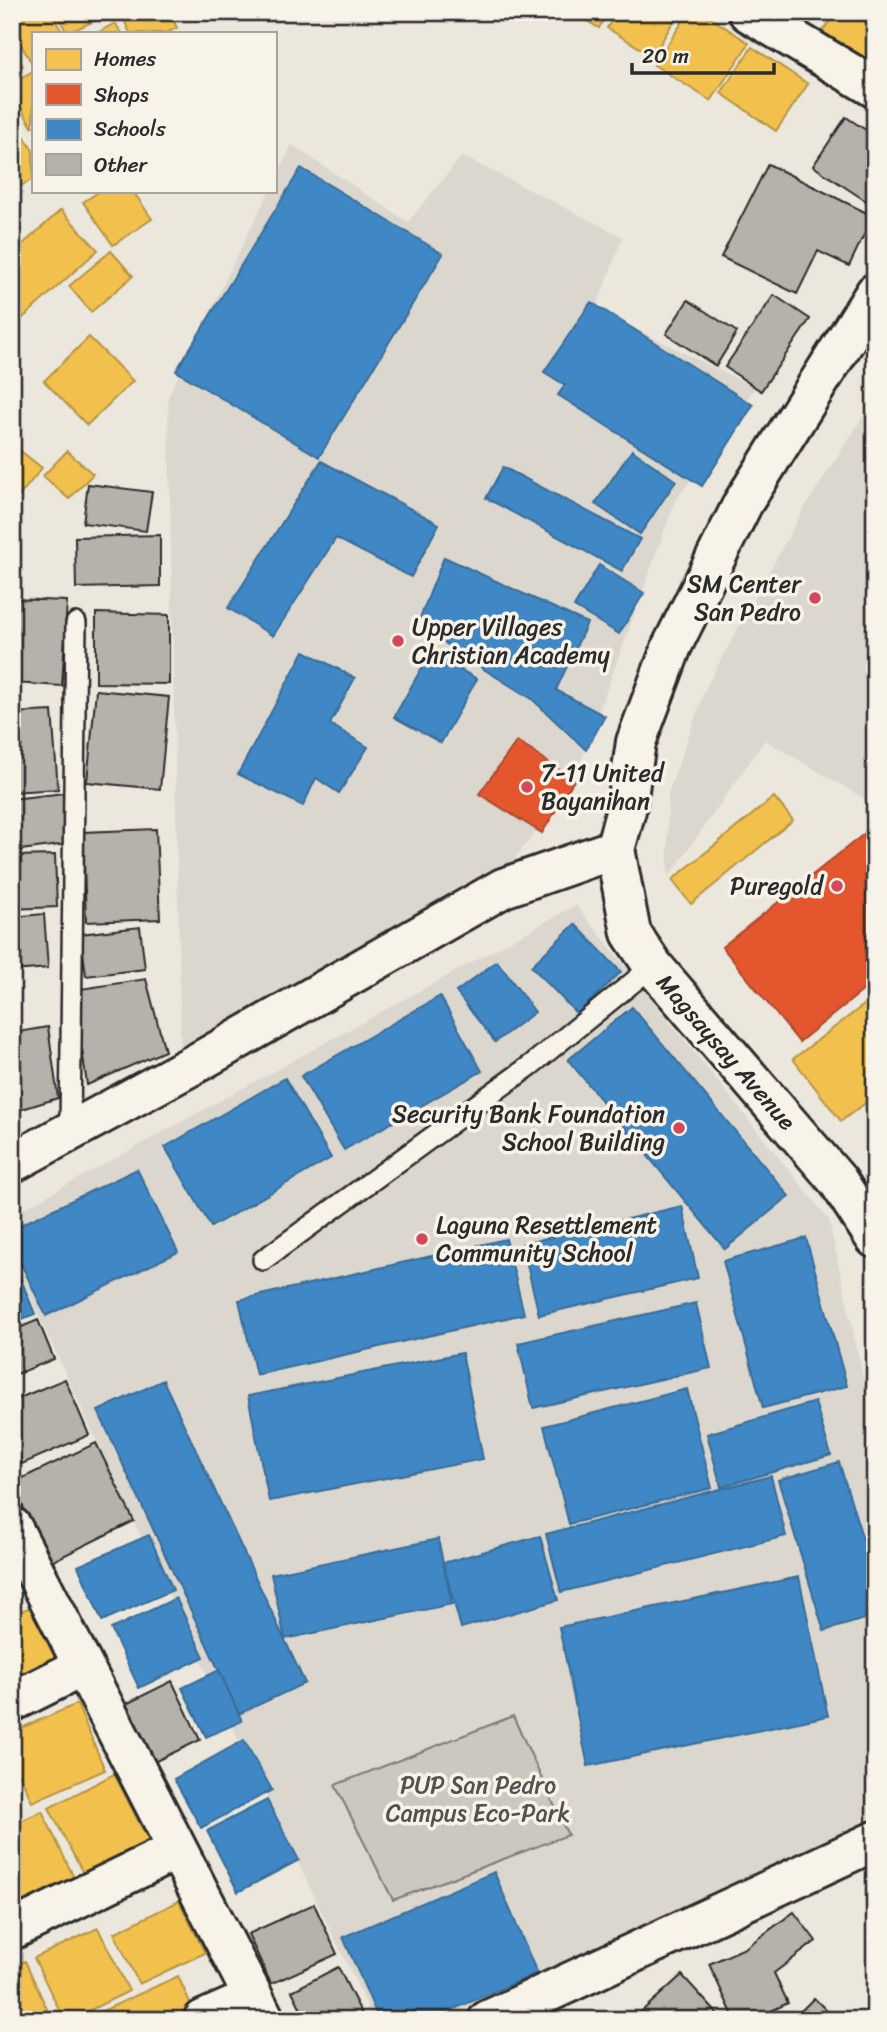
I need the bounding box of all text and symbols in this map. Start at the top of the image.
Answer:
legend [32,32,276,192]
scale bar [632,32,773,76]
text: 20 m [642,37,689,75]
text: Homes [94,40,156,78]
text: Shops [94,76,149,114]
text: Schools [94,110,166,148]
text: Other [94,146,149,184]
place label: SM Center San Pedro [687,563,802,633]
marker: SM Center San Pedro [807,590,823,606]
place label: Upper Villages Christian Academy [412,606,610,676]
marker: Upper Villages Christian Academy [390,633,406,649]
place label: 7-11 United Bayanihan [541,752,665,822]
marker: 7-11 United Bayanihan [519,779,535,795]
place label: Puregold [730,865,825,907]
marker: Puregold [829,878,845,894]
street label: Magsaysay Avenue [645,964,807,1141]
place label: Security Bank Foundation School Building [392,1093,665,1163]
marker: Security Bank Foundation School Building [671,1120,687,1136]
place label: Laguna Resettlement Community School [436,1204,657,1274]
marker: Laguna Resettlement Community School [414,1231,430,1247]
park label: PUP San Pedro Campus Eco-Park [386,1764,570,1834]

